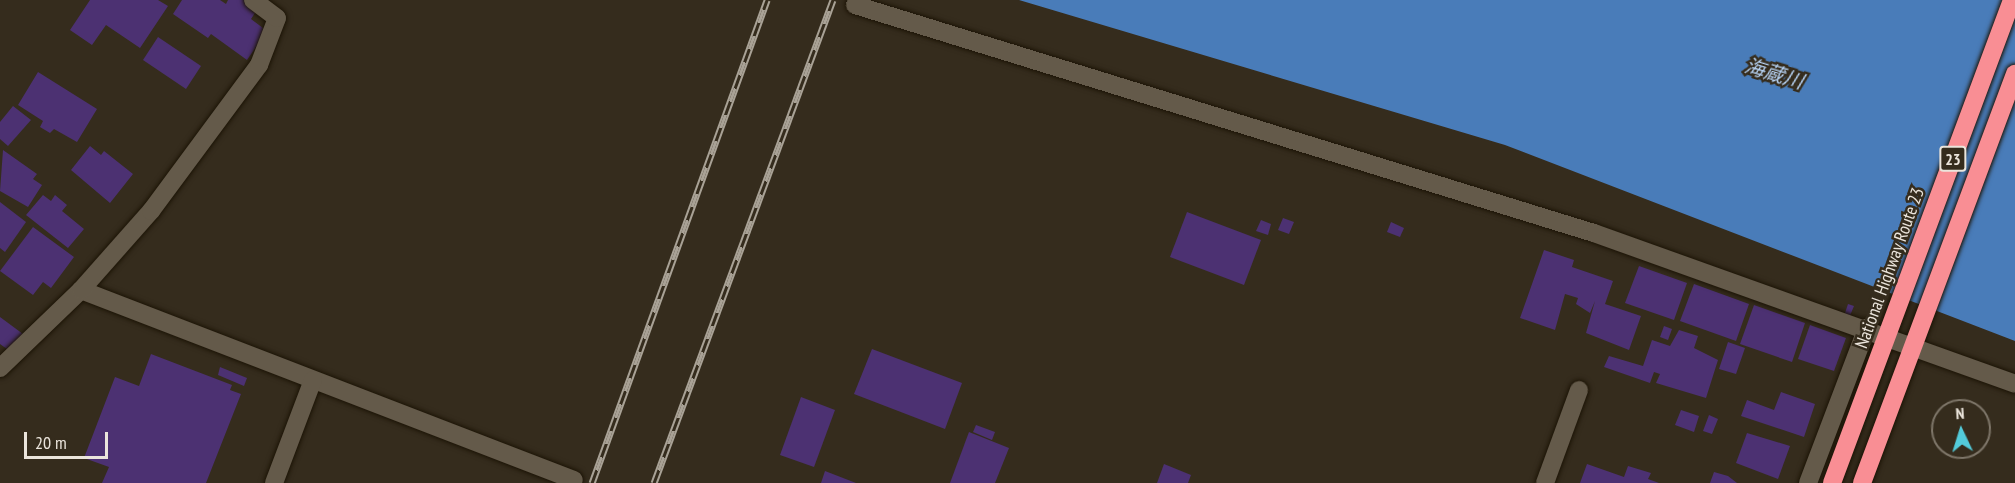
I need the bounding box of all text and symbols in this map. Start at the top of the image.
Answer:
water label: 海蔵川 [1742,54,1806,94]
road number: 23 [1938,146,1968,172]
street label: National Highway Route 23 [1851,184,1929,352]
north arrow [1931,399,1991,459]
text: N [1955,403,1965,423]
scale bar [27,420,111,458]
text: 20 m [35,431,67,454]

